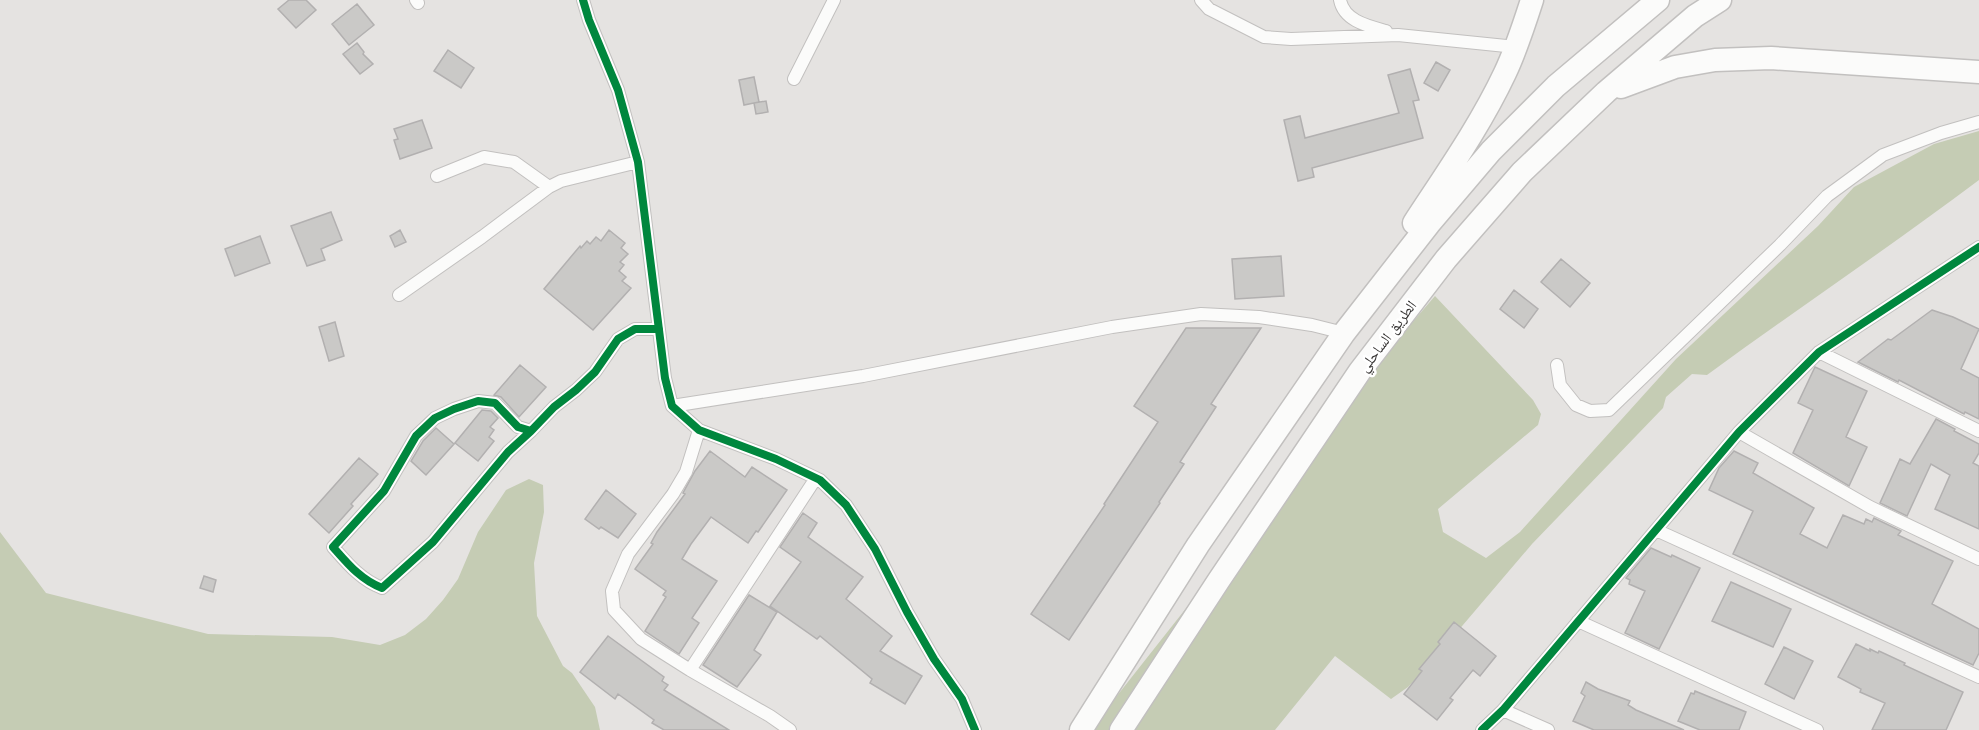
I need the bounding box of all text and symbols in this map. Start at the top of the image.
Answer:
street label: الطريق الساحلي [1355,297,1422,377]

